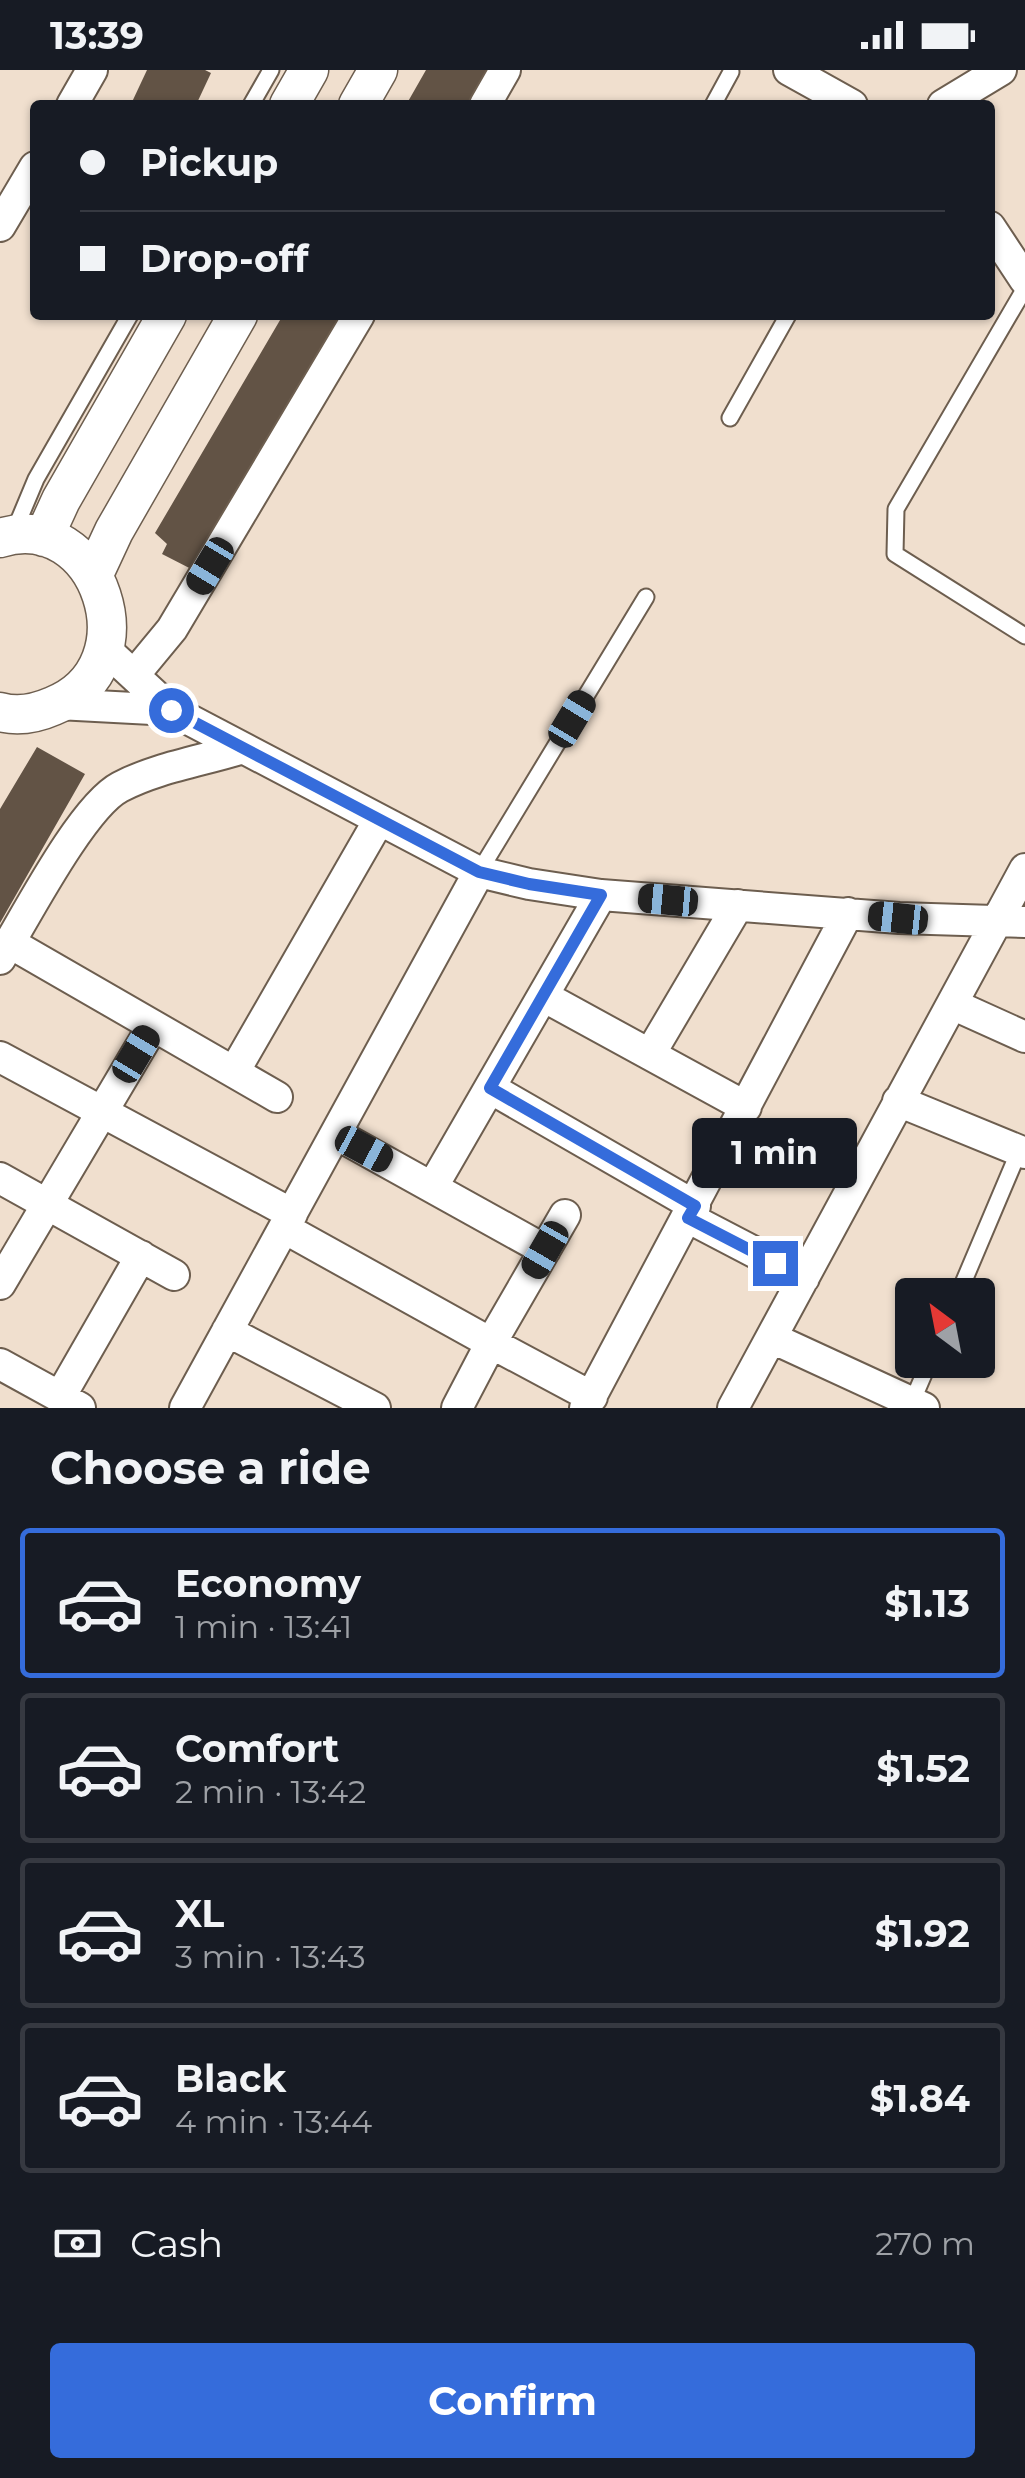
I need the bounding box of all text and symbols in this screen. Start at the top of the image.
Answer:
text: 13:39 [50,12,144,59]
text: Pickup [140,139,278,186]
text: Drop-off [140,235,309,282]
car [182,533,238,599]
car [544,686,600,752]
route start [149,688,194,733]
car [637,882,699,918]
car [867,900,929,936]
car [108,1021,164,1087]
callout: 1 min [692,1118,858,1188]
car [330,1122,398,1176]
text: 1 min [731,1133,818,1172]
car [517,1217,573,1283]
route end [753,1241,798,1286]
north arrow [895,1278,995,1378]
map controls [895,1278,995,1378]
text: Choose a ride [50,1440,371,1495]
icon: car [55,1558,145,1648]
text: Economy [175,1560,361,1607]
text: $1.13 [885,1580,970,1627]
text: 1 min · 13:41 [175,1607,352,1646]
icon: car [55,1723,145,1813]
text: Comfort [175,1725,339,1772]
text: $1.52 [876,1745,970,1792]
text: 2 min · 13:42 [175,1772,366,1811]
icon: car [55,1888,145,1978]
text: XL [175,1890,224,1937]
text: $1.92 [875,1910,970,1957]
text: 3 min · 13:43 [175,1937,366,1976]
icon: car [55,2053,145,2143]
text: Black [175,2055,286,2102]
text: $1.84 [870,2075,970,2122]
text: 4 min · 13:44 [175,2102,372,2141]
icon: cash [50,2216,105,2271]
text: Cash [130,2220,223,2267]
text: 270 m [875,2224,975,2263]
button: Confirm [50,2343,975,2458]

